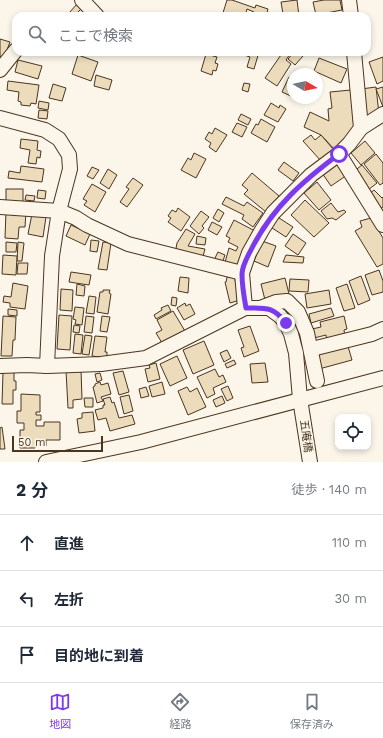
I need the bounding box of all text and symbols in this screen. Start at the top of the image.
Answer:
search box [12,12,371,56]
icon: search [26,23,48,45]
text: ここで検索 [58,27,133,45]
north arrow [287,68,323,104]
route start [330,145,348,163]
route end [277,314,295,332]
map controls [335,414,371,450]
button: locate [335,414,371,450]
street label: 五庵橋 [297,419,315,453]
scale bar [12,434,103,453]
text: 50 m [18,436,45,449]
text: 2 分 [16,480,48,500]
text: 徒歩 · 140 m [292,482,367,497]
icon: ahead [16,532,38,554]
text: 直進 [54,535,84,553]
text: 110 m [332,535,367,550]
icon: left [16,588,38,610]
text: 左折 [54,591,84,609]
text: 30 m [335,591,367,606]
icon: arrive [16,644,38,666]
text: 目的地に到着 [54,647,144,665]
tab: 地図 [49,691,71,731]
tab: 経路 [169,691,191,731]
tab: 保存済み [290,691,334,731]

